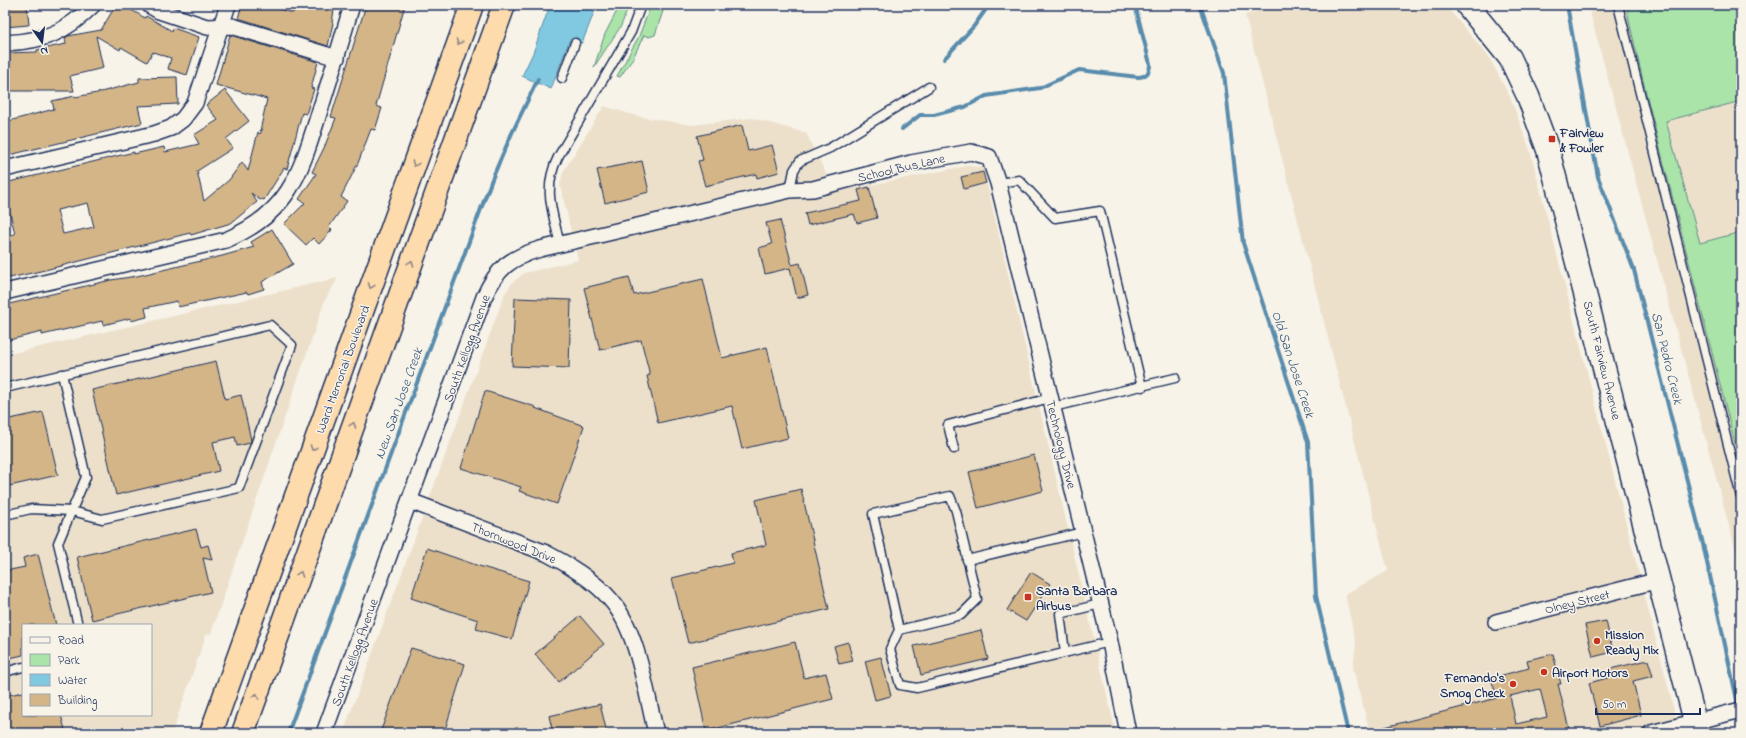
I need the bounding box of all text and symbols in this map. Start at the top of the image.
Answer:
north arrow [22,22,62,62]
one-way arrow [456,38,464,45]
text: N [39,42,50,59]
place label: Fairview & Fowler [1559,124,1604,158]
marker: Fairview & Fowler [1547,134,1557,144]
street label: School Bus Lane [856,149,947,188]
one-way arrow [412,160,420,167]
one-way arrow [407,260,415,267]
one-way arrow [368,283,376,290]
street label: South Kellogg Avenue [439,292,497,405]
street label: South Fairview Avenue [1578,299,1626,422]
street label: Ward Memorial Boulevard [311,302,376,436]
water label: Old San Jose Creek [1265,308,1320,422]
water label: San Pedro Creek [1645,310,1688,407]
water label: New San Jose Creek [370,344,430,462]
street label: Technology Drive [1039,398,1081,491]
one-way arrow [349,422,357,429]
one-way arrow [310,445,318,452]
street label: Thornwood Drive [468,518,559,569]
one-way arrow [295,570,304,577]
place label: Santa Barbara Airbus [1036,582,1117,616]
street label: Olney Street [1543,585,1613,621]
marker: Santa Barbara Airbus [1023,592,1033,602]
street label: South Kellogg Avenue [327,596,385,709]
legend [22,624,152,716]
place label: Mission Ready Mix [1604,626,1659,662]
text: Road [58,632,84,650]
marker: Mission Ready Mix [1592,636,1602,646]
text: Park [58,652,80,670]
place label: Airport Motors [1552,664,1629,683]
marker: Airport Motors [1539,667,1549,677]
place label: Fernando's Smog Check [1440,669,1505,705]
text: Water [58,672,87,690]
marker: Fernando's Smog Check [1508,679,1518,689]
scale bar [1596,690,1700,716]
text: Building [57,692,97,711]
one-way arrow [252,693,260,700]
text: 50 m [1602,696,1626,714]

